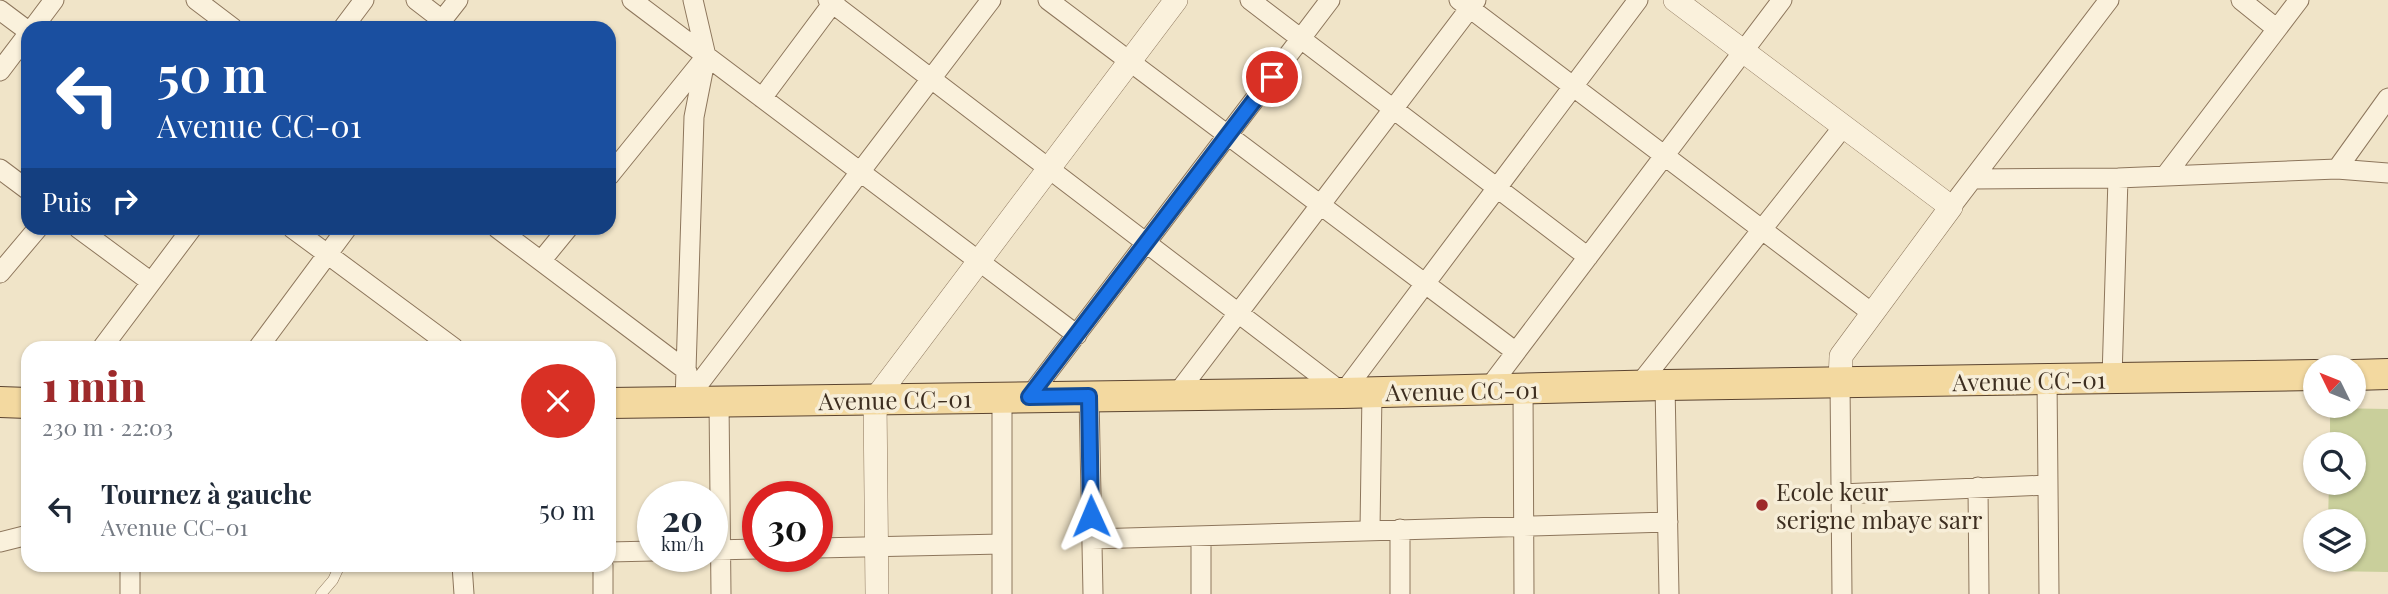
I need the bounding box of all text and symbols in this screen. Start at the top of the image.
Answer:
text: 50 m [157,40,267,105]
pin [1242,47,1302,107]
icon: left [42,49,133,140]
icon: arrive [1253,58,1291,96]
text: Avenue CC-01 [157,103,362,146]
icon: right [106,182,144,220]
text: Puis [42,184,92,219]
north arrow [2303,355,2366,418]
map controls [2303,355,2366,572]
text: 1 min [42,357,146,413]
street label: Avenue CC-01 [1951,363,2106,397]
button: close [521,364,595,438]
street label: Avenue CC-01 [1384,373,1539,407]
street label: Avenue CC-01 [817,382,972,416]
text: 230 m · 22:03 [42,411,173,442]
button: search [2303,432,2366,495]
place label: Ecole keur serigne mbaye sarr [1776,475,1983,535]
text: Tournez à gauche [101,476,312,511]
position arrow [1054,479,1128,553]
speed limit sign: 30 [742,481,833,572]
icon: left [42,490,80,528]
text: 50 m [539,492,595,527]
text: 20 [662,494,703,541]
marker: Ecole keur serigne mbaye sarr [1754,497,1770,513]
button: layers [2303,509,2366,572]
text: Avenue CC-01 [101,511,248,542]
text: km/h [661,532,704,556]

